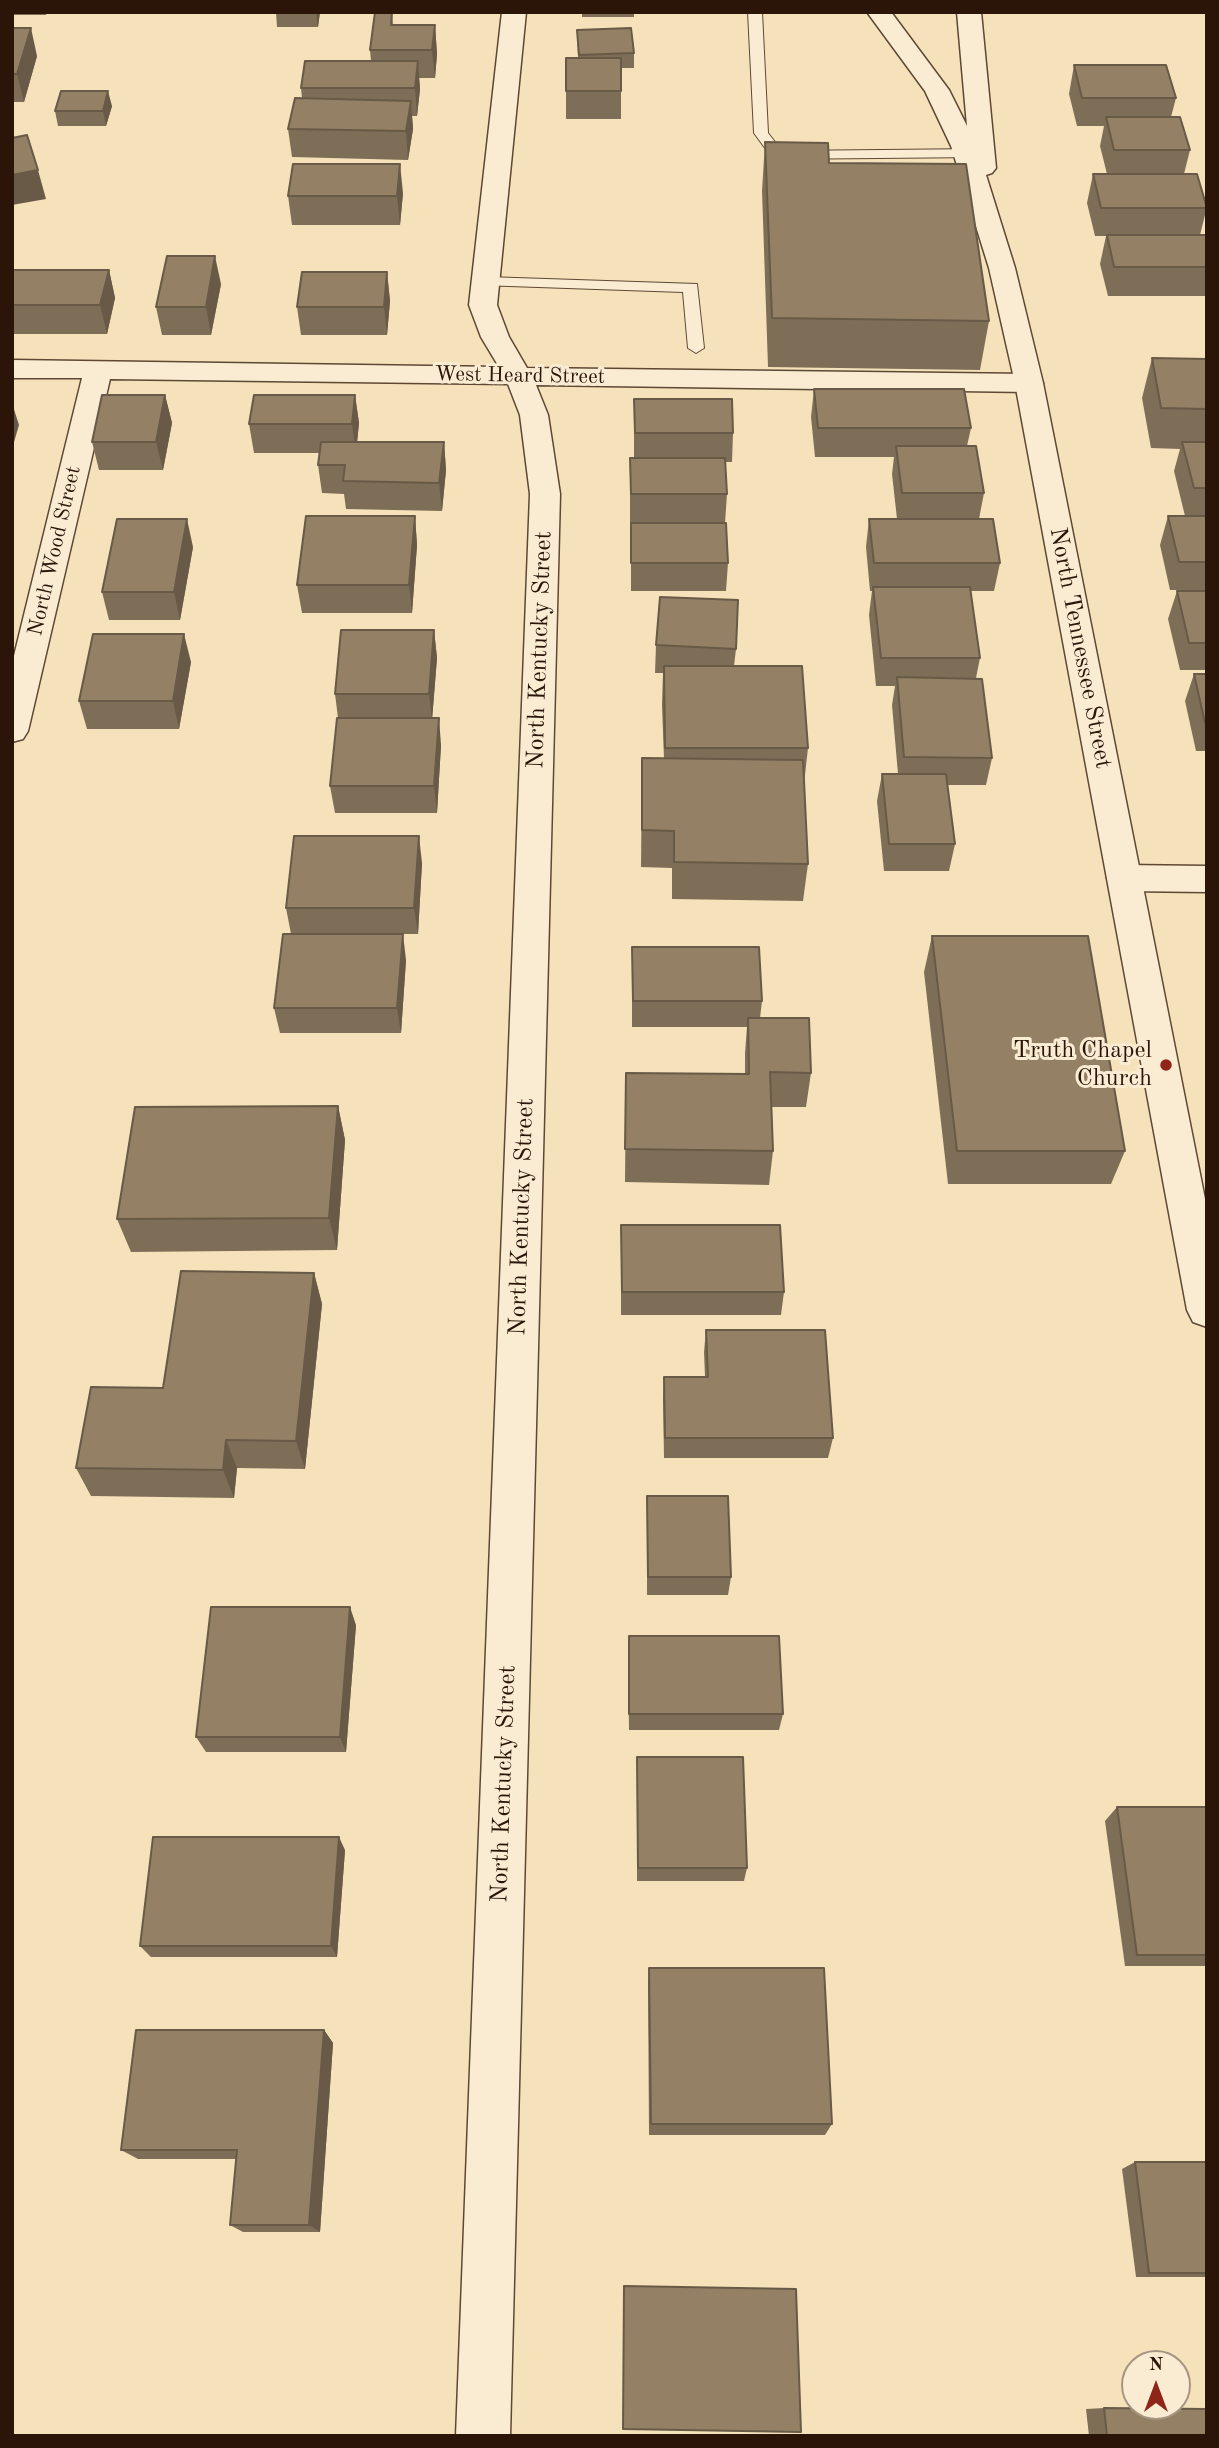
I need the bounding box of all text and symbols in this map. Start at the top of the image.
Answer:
street label: West Heard Street [435,362,605,390]
street label: North Wood Street [23,464,87,638]
street label: North Tennessee Street [1042,525,1118,771]
street label: North Kentucky Street [521,531,559,769]
place label: Truth Chapel Church [1013,1037,1152,1093]
marker: Truth Chapel Church [1158,1057,1174,1073]
street label: North Kentucky Street [503,1098,541,1336]
street label: North Kentucky Street [485,1665,523,1903]
north arrow [1121,2350,1191,2420]
text: N [1149,2356,1163,2375]

